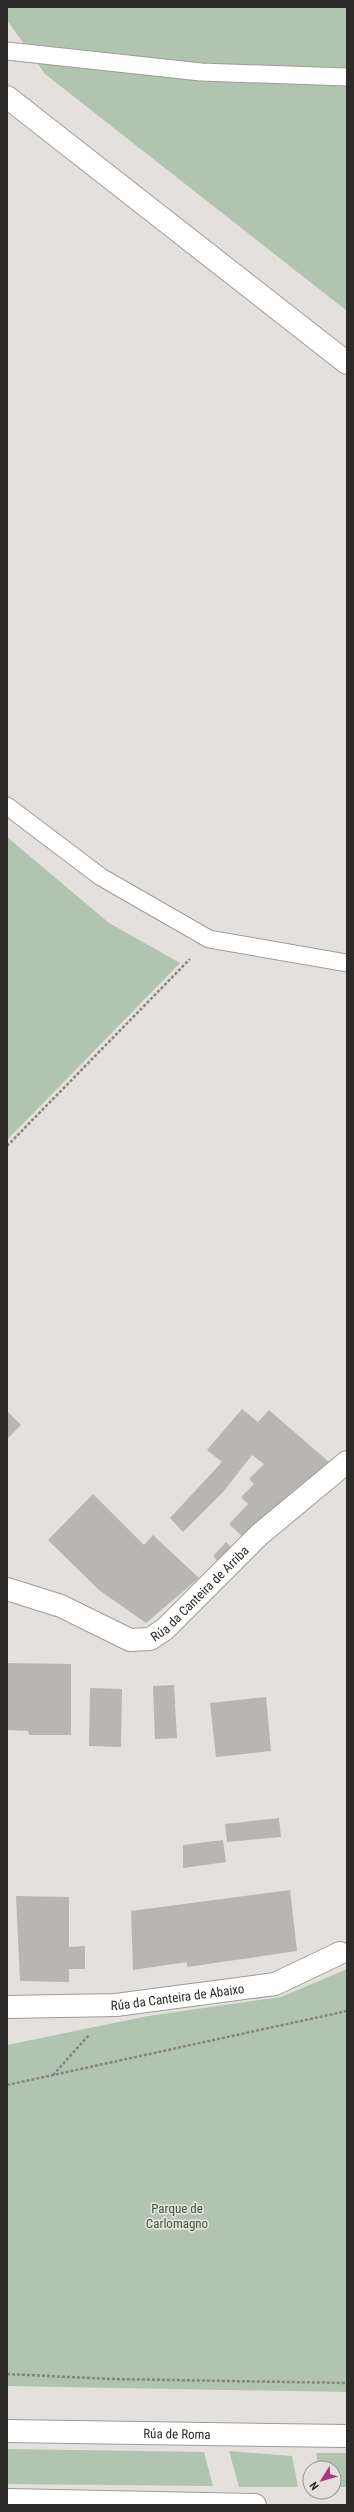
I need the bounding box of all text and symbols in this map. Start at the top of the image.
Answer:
street label: Rúa da Canteira de Arriba [148,1543,251,1644]
street label: Rúa da Canteira de Abaixo [111,1981,245,2013]
park label: Parque de Carlomagno [146,2201,208,2231]
street label: Rúa de Roma [143,2426,211,2441]
north arrow [302,2460,342,2500]
text: N [307,2479,322,2492]

